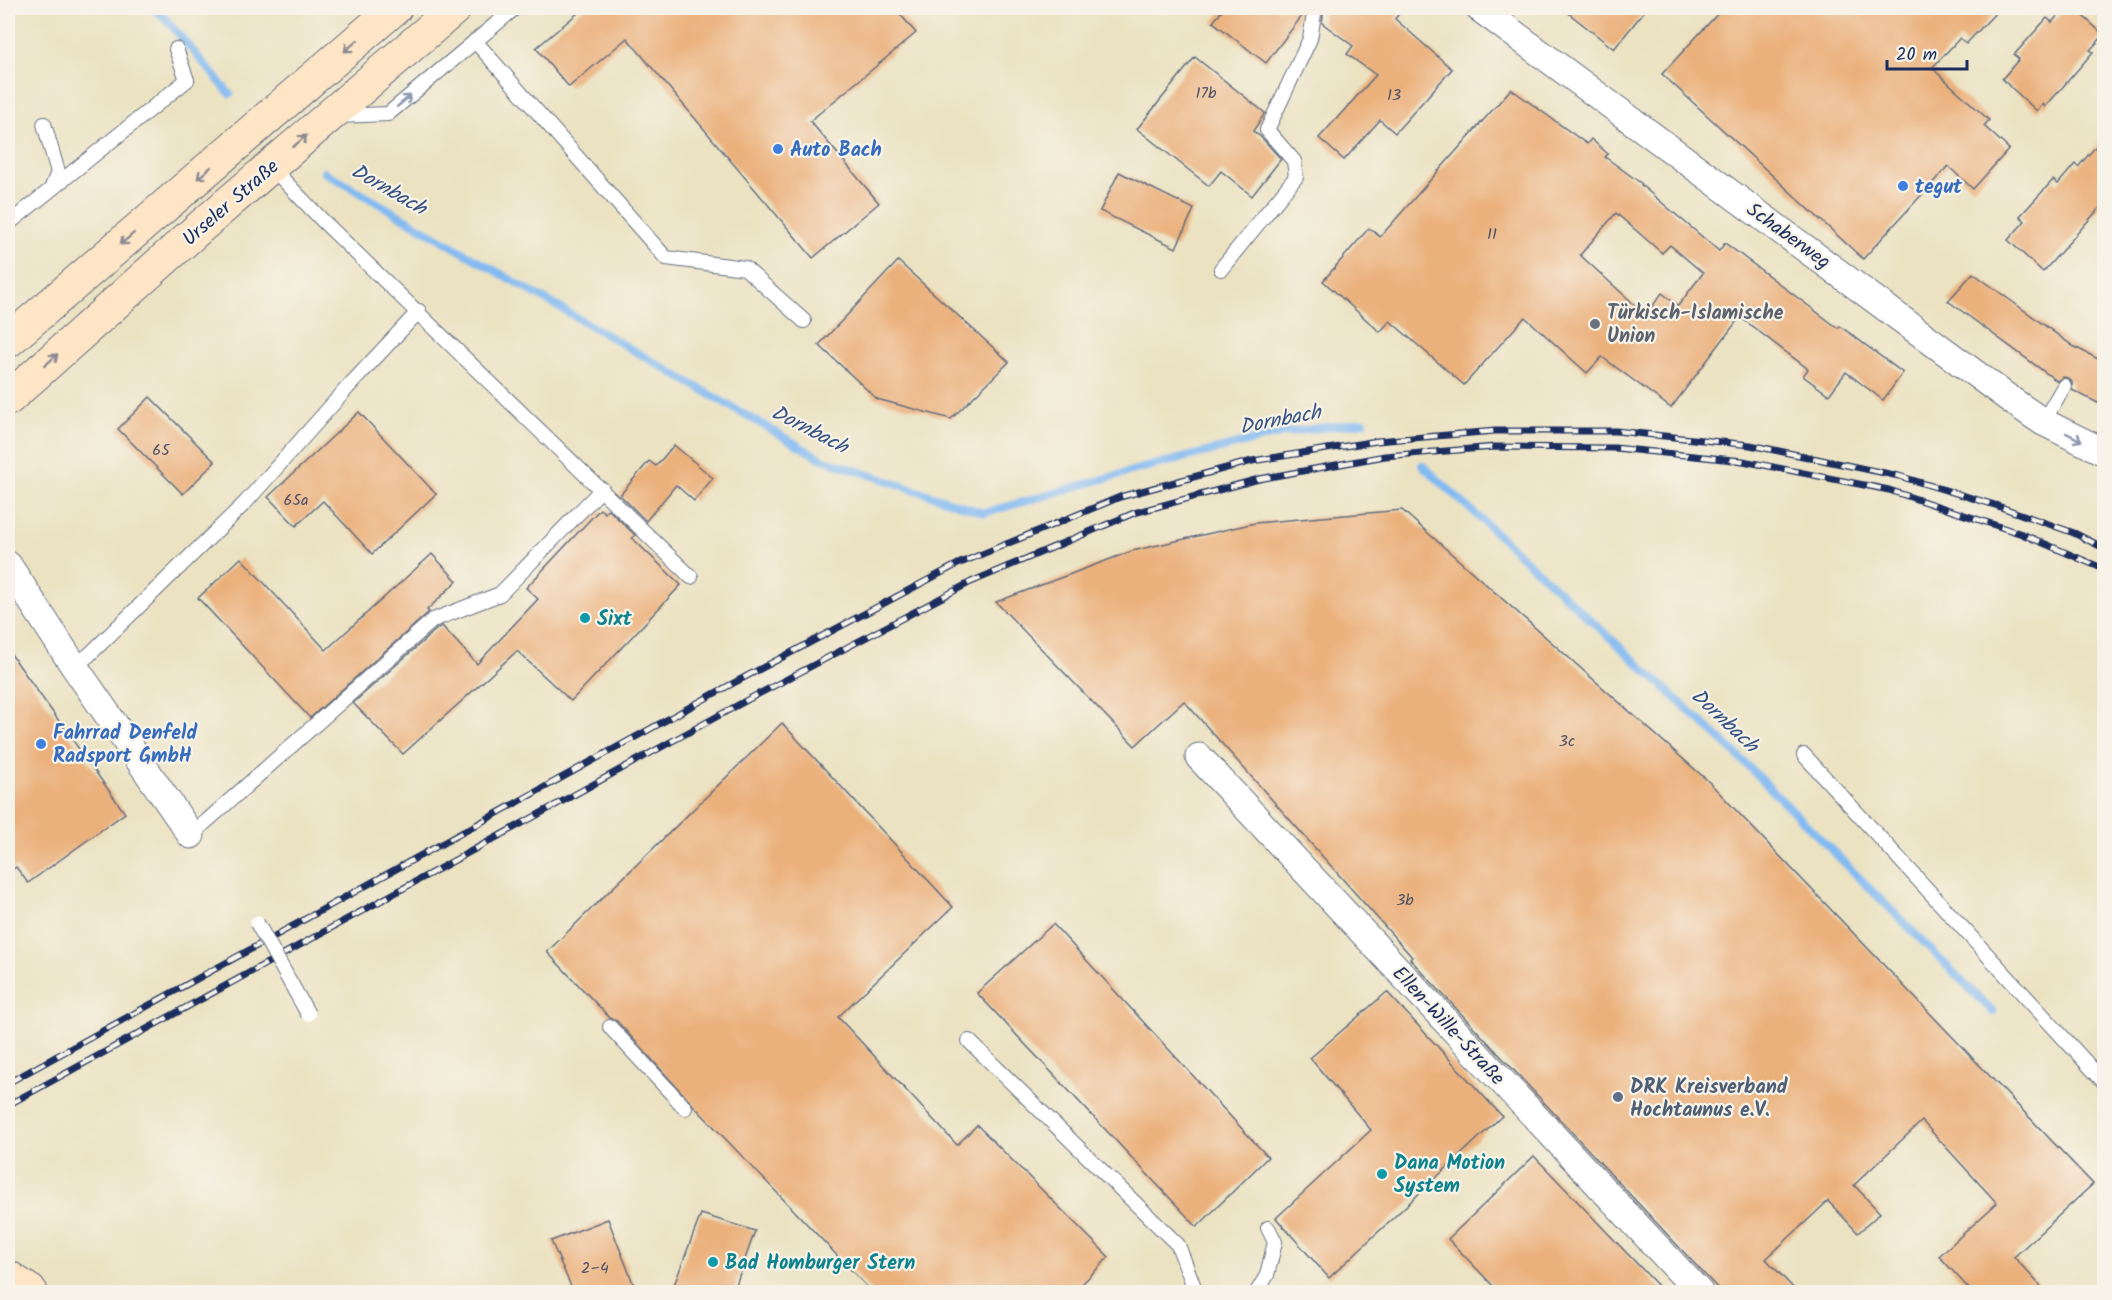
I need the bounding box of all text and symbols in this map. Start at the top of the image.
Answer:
scale bar [1887,33,1966,71]
one-way arrow [344,39,359,53]
text: 20 m [1896,41,1937,70]
house number: 17b [1196,81,1217,106]
house number: 13 [1387,83,1401,108]
one-way arrow [396,94,411,108]
one-way arrow [292,134,307,148]
place label: Auto Bach [790,135,882,167]
marker: Auto Bach [771,142,785,156]
street label: Urseler Straße [176,152,287,255]
water label: Dornbach [344,155,434,226]
one-way arrow [197,166,212,180]
place label: tegut [1915,172,1963,204]
marker: tegut [1896,179,1910,193]
street label: Schaberweg [1739,195,1837,278]
house number: 11 [1487,222,1497,247]
one-way arrow [119,233,135,246]
place label: Türkisch-Islamische Union [1607,298,1784,353]
marker: Türkisch-Islamische Union [1588,317,1602,331]
one-way arrow [43,353,58,367]
water label: Dornbach [1237,396,1326,445]
water label: Dornbach [765,397,855,465]
one-way arrow [2064,432,2082,443]
house number: 65 [152,438,171,463]
house number: 65a [284,488,309,513]
place label: Sixt [597,604,633,636]
marker: Sixt [578,611,592,625]
water label: Dornbach [1682,681,1767,763]
place label: Fahrrad Denfeld Radsport GmbH [53,718,198,773]
house number: 3c [1559,729,1575,754]
marker: Fahrrad Denfeld Radsport GmbH [34,737,48,751]
house number: 3b [1396,888,1414,913]
street label: Ellen-Wille-Straße [1383,959,1512,1094]
place label: DRK Kreisverband Hochtaunus e.V. [1630,1072,1789,1127]
marker: DRK Kreisverband Hochtaunus e.V. [1611,1090,1625,1104]
place label: Dana Motion System [1394,1148,1505,1203]
marker: Dana Motion System [1375,1167,1389,1181]
place label: Bad Homburger Stern [725,1248,915,1280]
marker: Bad Homburger Stern [706,1255,720,1269]
house number: 2–4 [581,1256,609,1281]

